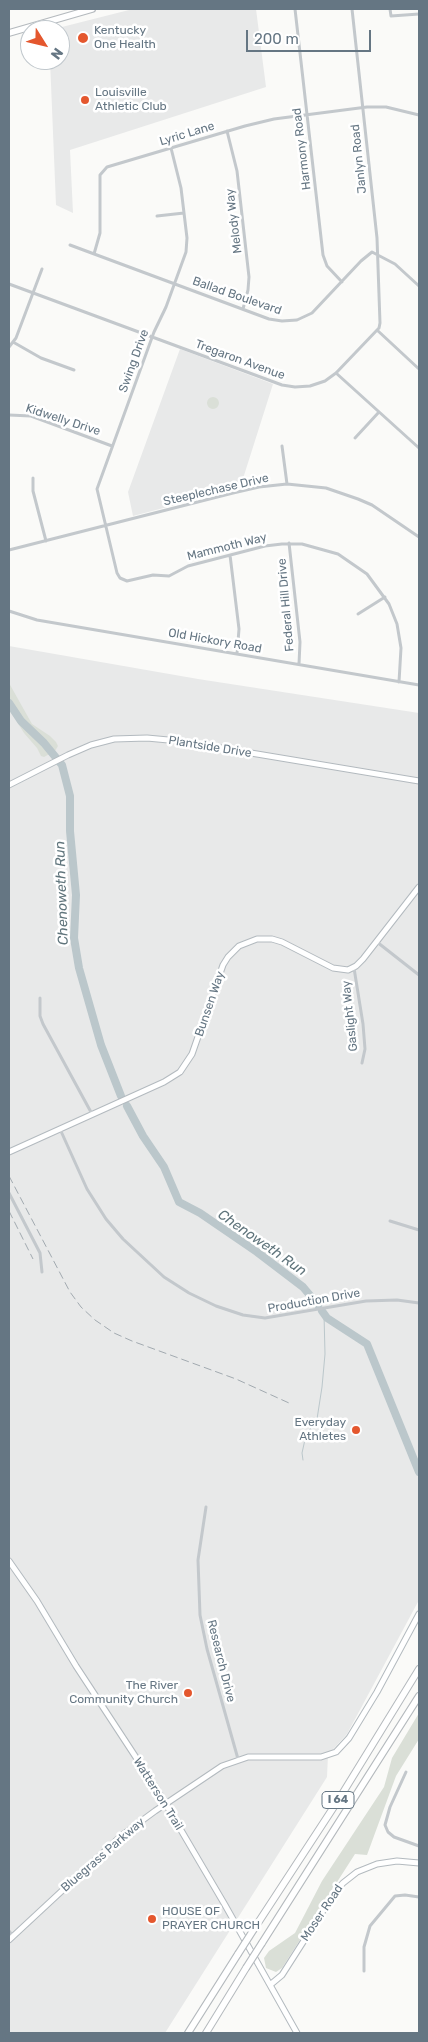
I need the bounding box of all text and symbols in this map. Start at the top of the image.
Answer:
north arrow [20,20,70,70]
scale bar [248,20,373,52]
place label: Kentucky One Health [94,24,156,52]
text: 200 m [254,30,299,48]
marker: Kentucky One Health [76,31,90,45]
text: N [47,44,67,63]
place label: Louisville Athletic Club [95,86,167,114]
marker: Louisville Athletic Club [79,94,91,106]
street label: Harmony Road [290,107,314,191]
street label: Lyric Lane [158,119,216,149]
street label: Janlyn Road [348,124,370,194]
street label: Melody Way [223,188,245,254]
street label: Ballad Boulevard [191,274,283,318]
street label: Swing Drive [116,327,152,395]
street label: Tregaron Avenue [193,337,287,383]
street label: Kidwelly Drive [24,401,102,439]
street label: Steeplechase Drive [162,471,270,509]
street label: Mammoth Way [186,530,268,564]
street label: Federal Hill Drive [275,558,297,652]
street label: Old Hickory Road [167,626,263,656]
street label: Plantside Drive [167,733,253,761]
water label: Chenoweth Run [52,841,72,945]
street label: Bunsen Way [192,969,228,1039]
street label: Gaslight Way [339,980,361,1052]
water label: Chenoweth Run [214,1206,310,1280]
street label: Production Drive [267,1286,361,1316]
place label: Everyday Athletes [295,1416,346,1444]
marker: Everyday Athletes [350,1424,362,1436]
street label: Research Drive [204,1618,238,1704]
place label: The River Community Church [69,1679,178,1707]
marker: The River Community Church [182,1687,194,1699]
street label: Watterson Trail [130,1755,186,1833]
road number: I 64 [322,1792,354,1808]
street label: Bluegrass Parkway [58,1815,148,1895]
street label: Moser Road [298,1882,346,1944]
place label: HOUSE OF PRAYER CHURCH [162,1905,260,1933]
marker: HOUSE OF PRAYER CHURCH [146,1913,158,1925]

